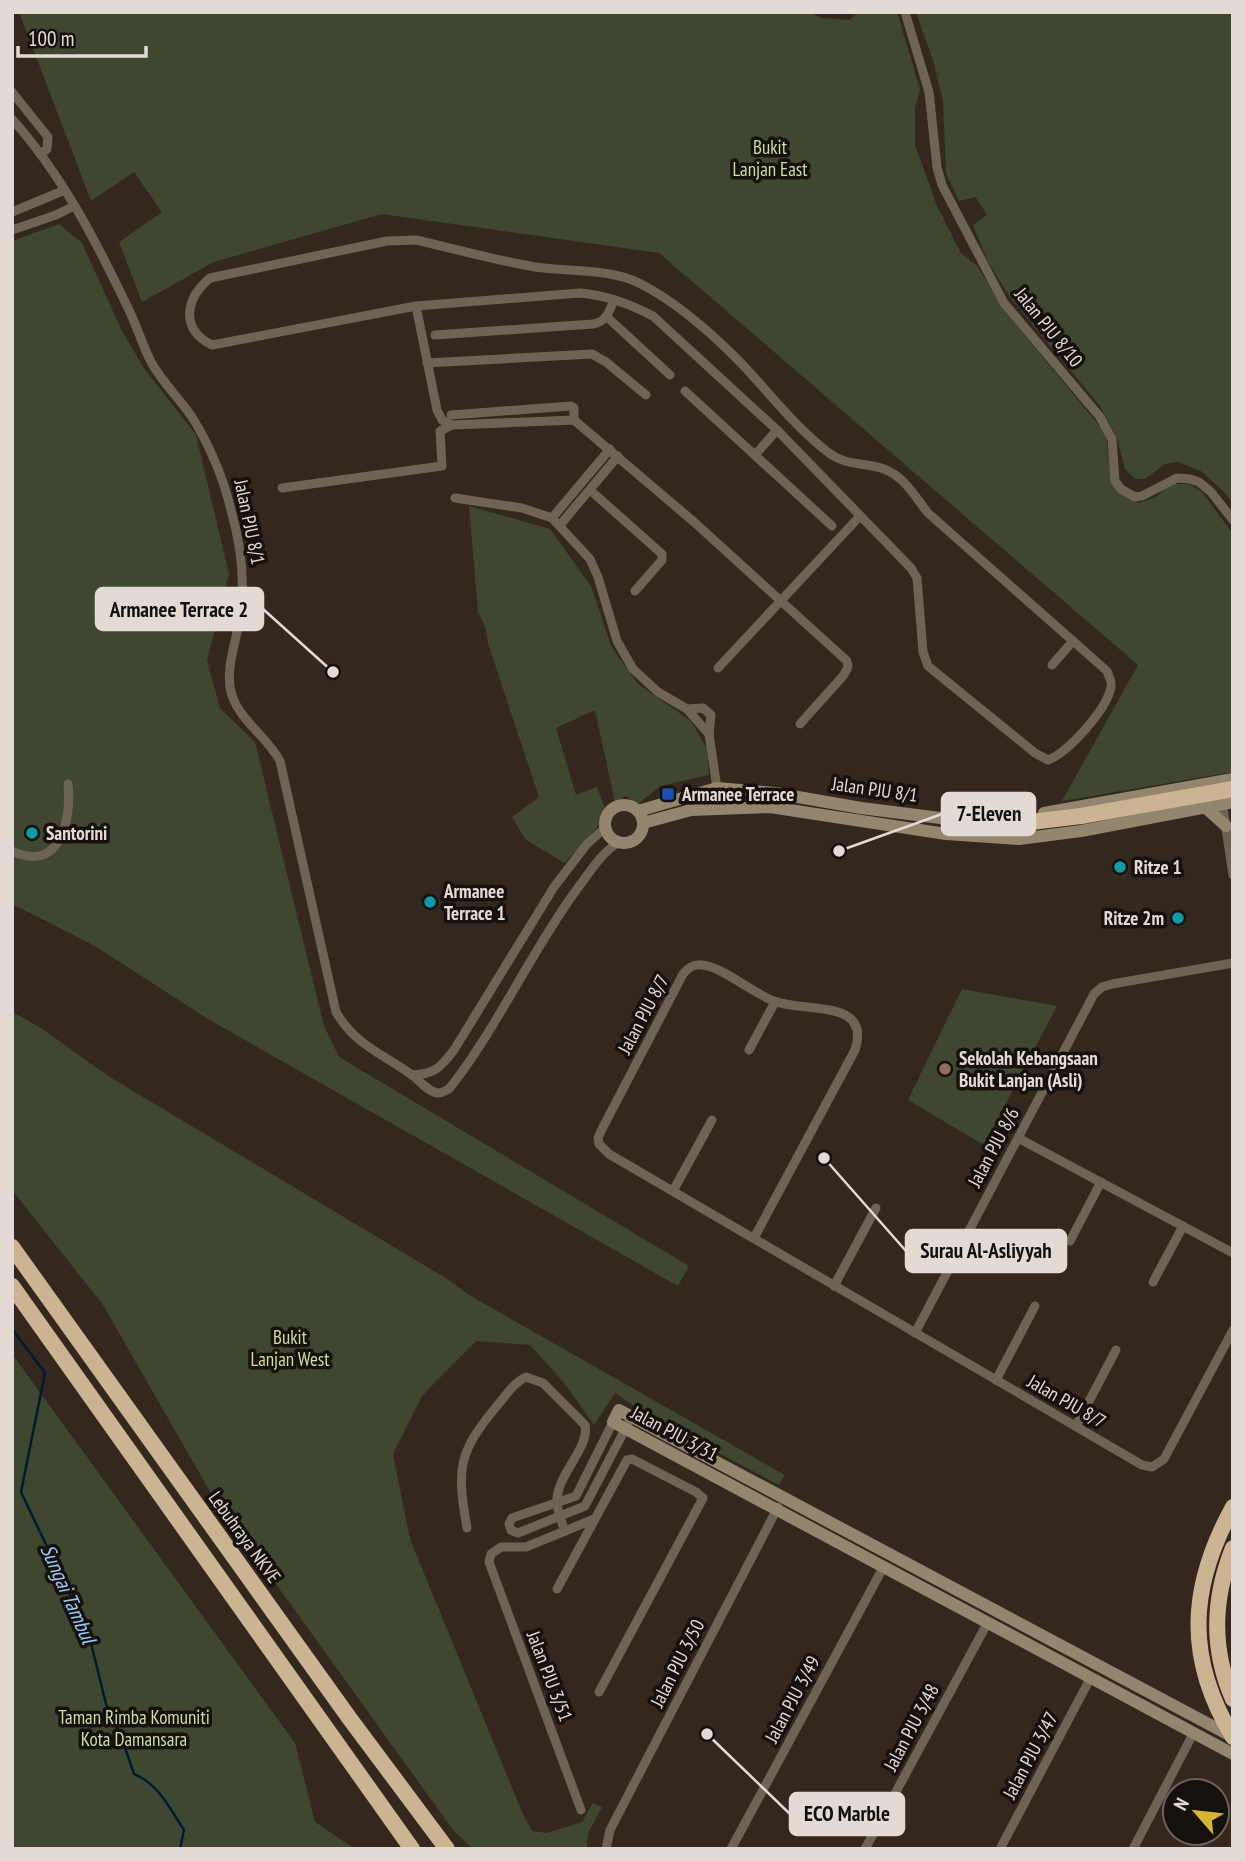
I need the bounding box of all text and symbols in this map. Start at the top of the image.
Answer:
scale bar [18,14,145,58]
text: 100 m [28,25,74,52]
park label: Bukit Lanjan East [732,135,808,181]
street label: Jalan PJU 8/10 [1009,282,1088,371]
street label: Jalan PJU 8/1 [229,476,271,567]
callout: Armanee Terrace 2 [96,588,263,630]
text: Armanee Terrace 2 [109,596,248,623]
street label: Jalan PJU 8/1 [830,771,919,807]
place label: Armanee Terrace [681,782,794,806]
marker: Armanee Terrace [660,786,676,802]
callout: 7-Eleven [942,793,1035,835]
text: 7-Eleven [957,800,1021,827]
place label: Santorini [46,821,107,845]
marker: Santorini [24,825,40,841]
place label: Ritze 1 [1134,855,1182,879]
marker: Ritze 1 [1112,859,1128,875]
place label: Armanee Terrace 1 [443,879,506,925]
marker: Armanee Terrace 1 [422,894,438,910]
place label: Ritze 2m [1104,906,1164,930]
marker: Ritze 2m [1170,910,1186,926]
street label: Jalan PJU 8/7 [612,970,674,1059]
place label: Sekolah Kebangsaan Bukit Lanjan (Asli) [959,1046,1098,1092]
marker: Sekolah Kebangsaan Bukit Lanjan (Asli) [937,1061,953,1077]
street label: Jalan PJU 8/6 [962,1103,1024,1192]
callout: Surau Al-Asliyyah [906,1230,1066,1272]
text: Surau Al-Asliyyah [920,1237,1052,1264]
park label: Bukit Lanjan West [251,1325,330,1371]
street label: Jalan PJU 8/7 [1023,1369,1110,1433]
street label: Jalan PJU 3/31 [627,1400,723,1466]
street label: Lebuhraya NKVE [204,1486,286,1588]
water label: Sungai Tambul [35,1540,103,1650]
street label: Jalan PJU 3/50 [644,1615,709,1712]
street label: Jalan PJU 3/51 [521,1626,578,1725]
street label: Jalan PJU 3/49 [759,1651,825,1747]
street label: Jalan PJU 3/48 [878,1679,944,1775]
park label: Taman Rimba Komuniti Kota Damansara [58,1705,210,1751]
street label: Jalan PJU 3/47 [997,1707,1063,1803]
north arrow [1161,1777,1231,1847]
callout: ECO Marble [790,1793,904,1835]
text: N [1168,1794,1194,1814]
text: ECO Marble [804,1800,890,1827]

